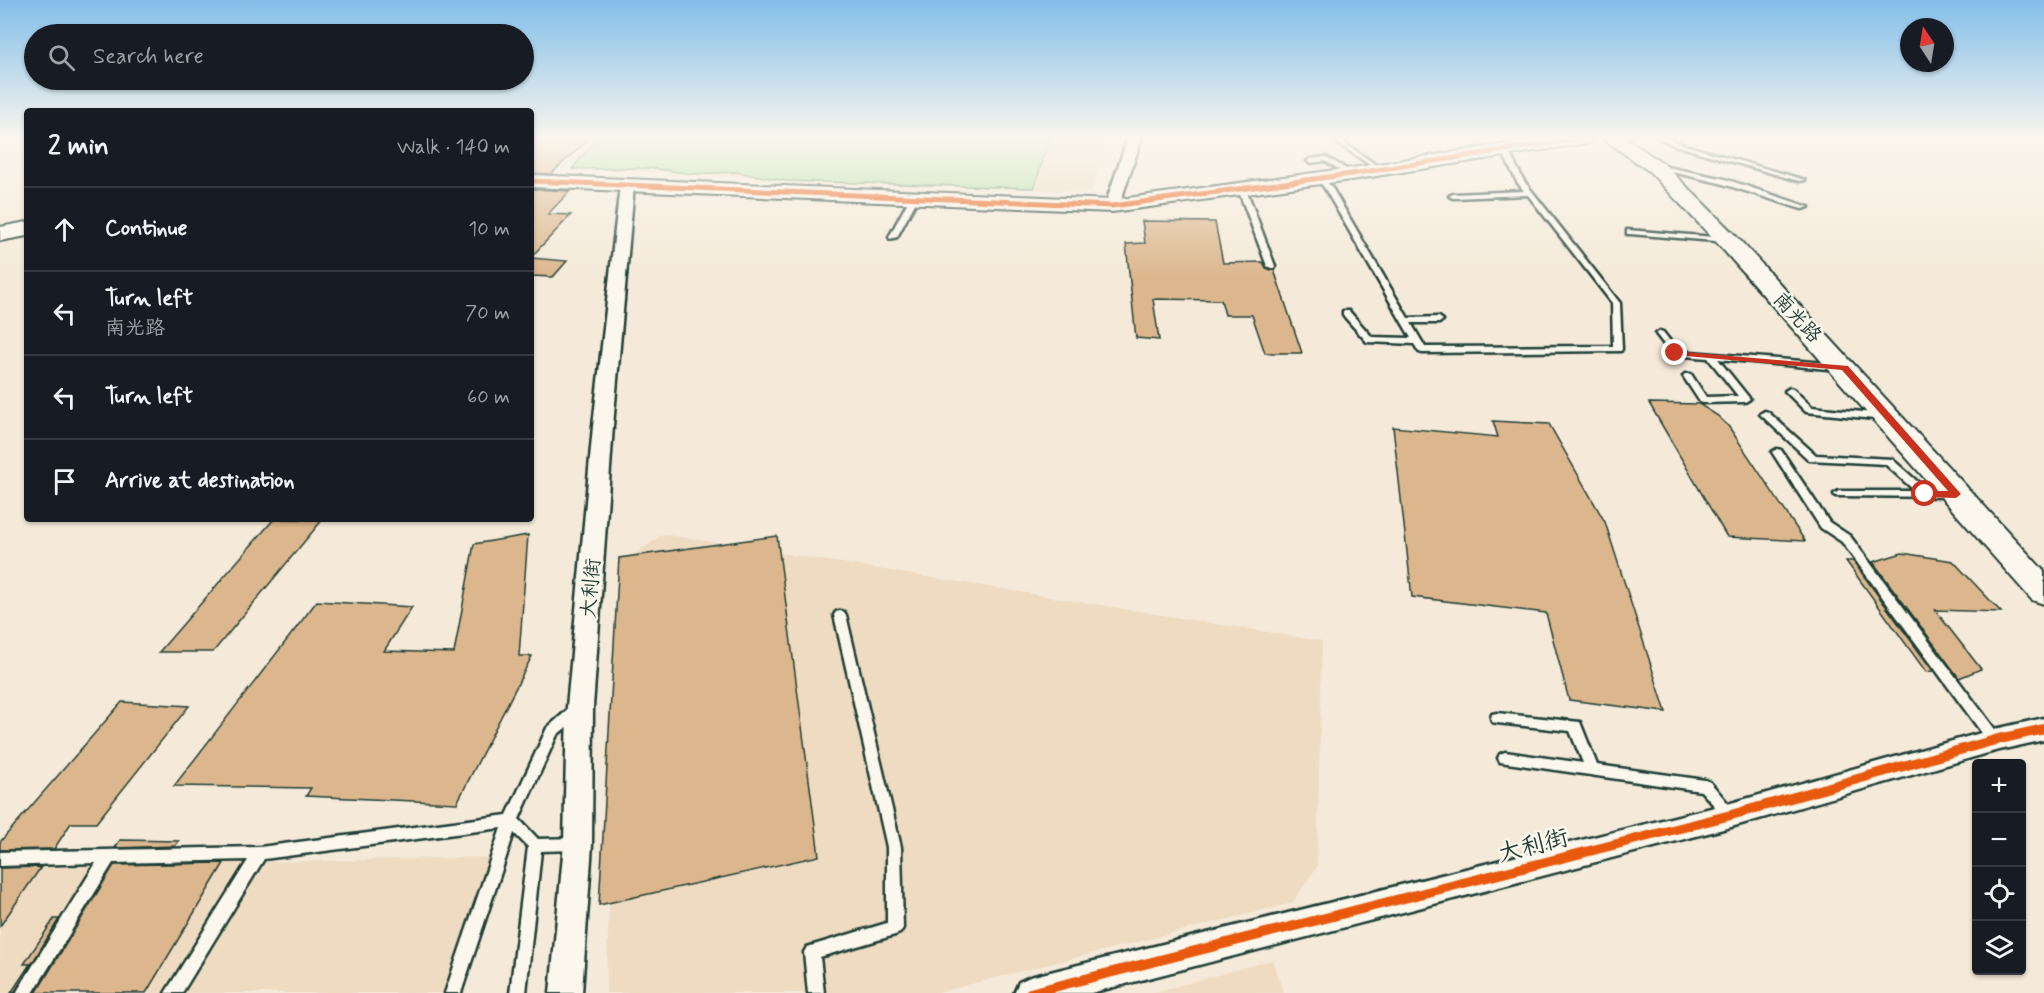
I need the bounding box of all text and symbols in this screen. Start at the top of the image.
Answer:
north arrow [1900,18,1954,72]
search box [24,24,534,90]
icon: search [45,41,78,74]
text: Search here [93,43,204,71]
text: 2 min [48,130,109,164]
text: Walk · 140 m [397,134,510,161]
icon: ahead [48,213,81,246]
text: Continue [105,215,187,243]
text: 10 m [468,216,510,243]
text: Turn left [105,285,193,313]
street label: 南光路 [1767,287,1828,350]
icon: left [48,297,81,330]
text: 70 m [465,300,510,327]
text: 南光路 [105,315,165,342]
route end [1661,339,1687,365]
icon: left [48,381,81,414]
text: Turn left [105,383,193,411]
text: 60 m [467,384,510,411]
icon: arrive [48,465,81,498]
text: Arrive at destination [105,467,295,495]
route start [1911,480,1937,506]
street label: 大利街 [575,557,608,619]
map controls [1972,759,2026,975]
button: + [1972,759,2026,813]
button: − [1972,813,2026,867]
street label: 大利街 [1495,823,1572,870]
button: locate [1972,867,2026,921]
button: layers [1972,921,2026,975]

